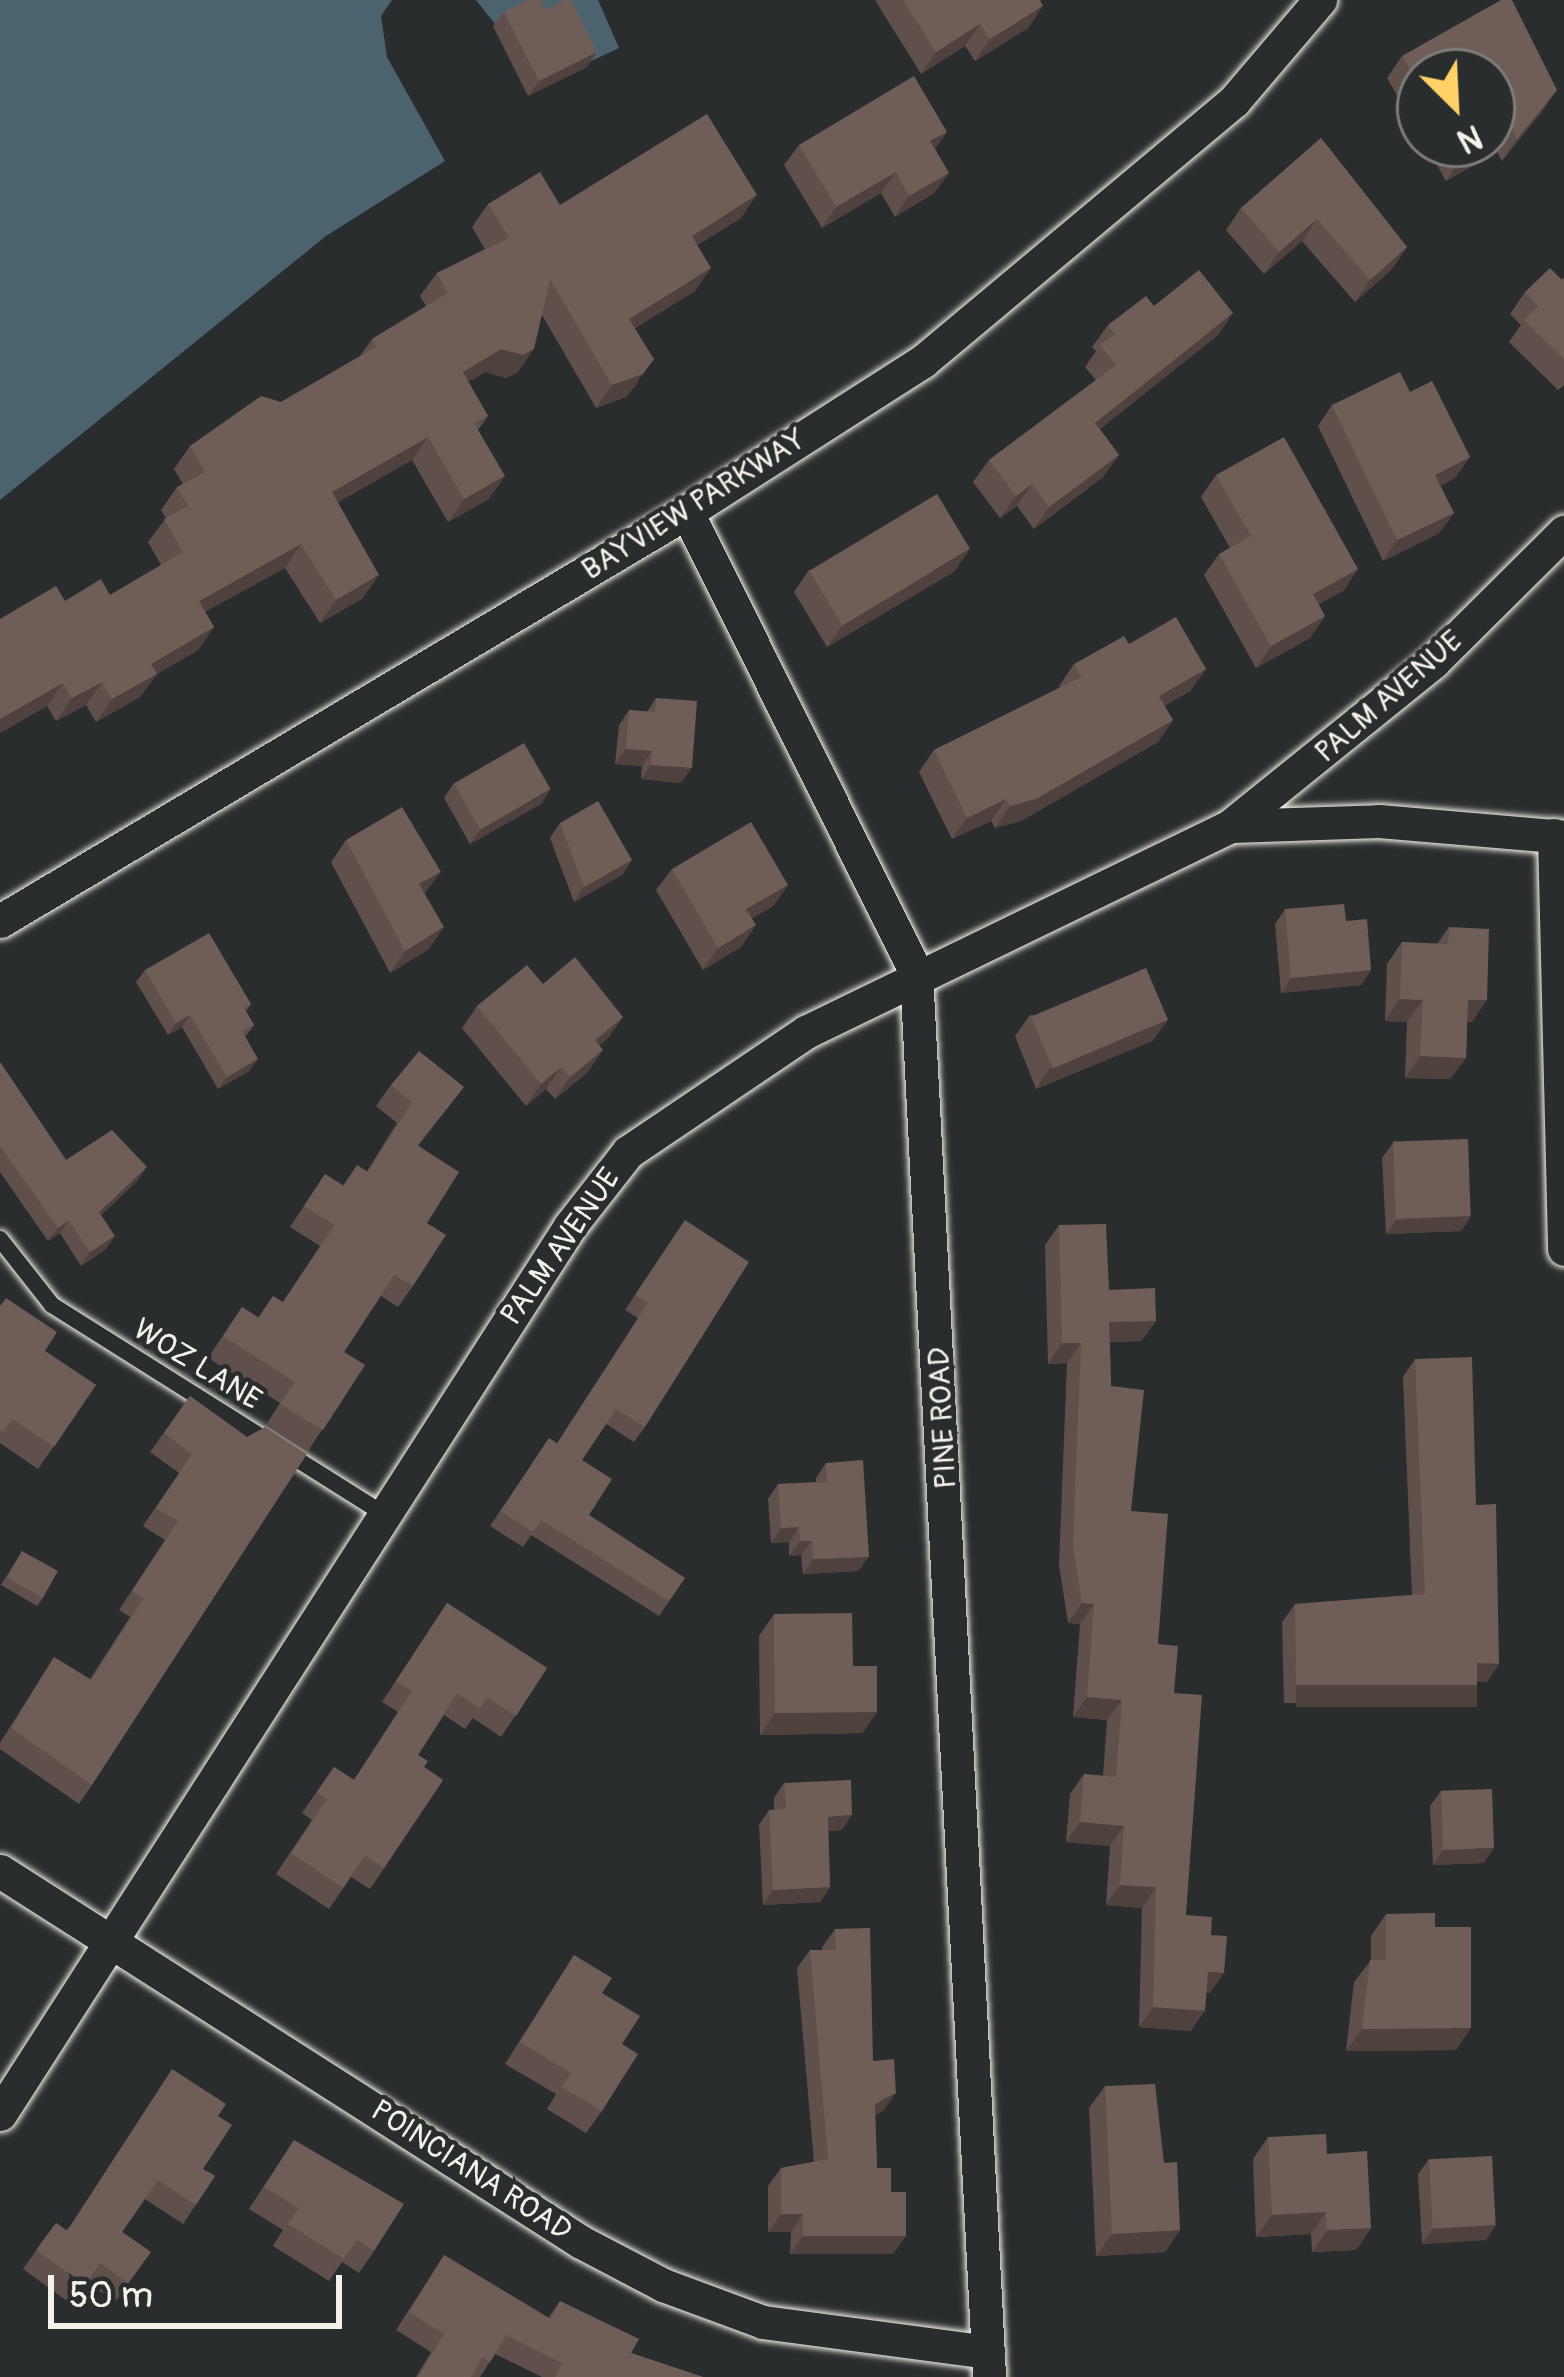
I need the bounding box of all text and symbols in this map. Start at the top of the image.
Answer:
north arrow [1396,48,1516,168]
text: N [1451,115,1488,162]
street label: BAYVIEW PARKWAY [576,422,812,588]
street label: PALM AVENUE [1308,623,1470,771]
street label: PALM AVENUE [494,1162,628,1332]
street label: WOZ LANE [126,1312,268,1418]
street label: PINE ROAD [921,1346,965,1490]
street label: POINCIANA ROAD [364,2093,578,2249]
scale bar [54,2251,348,2325]
text: 50 m [69,2273,153,2318]

